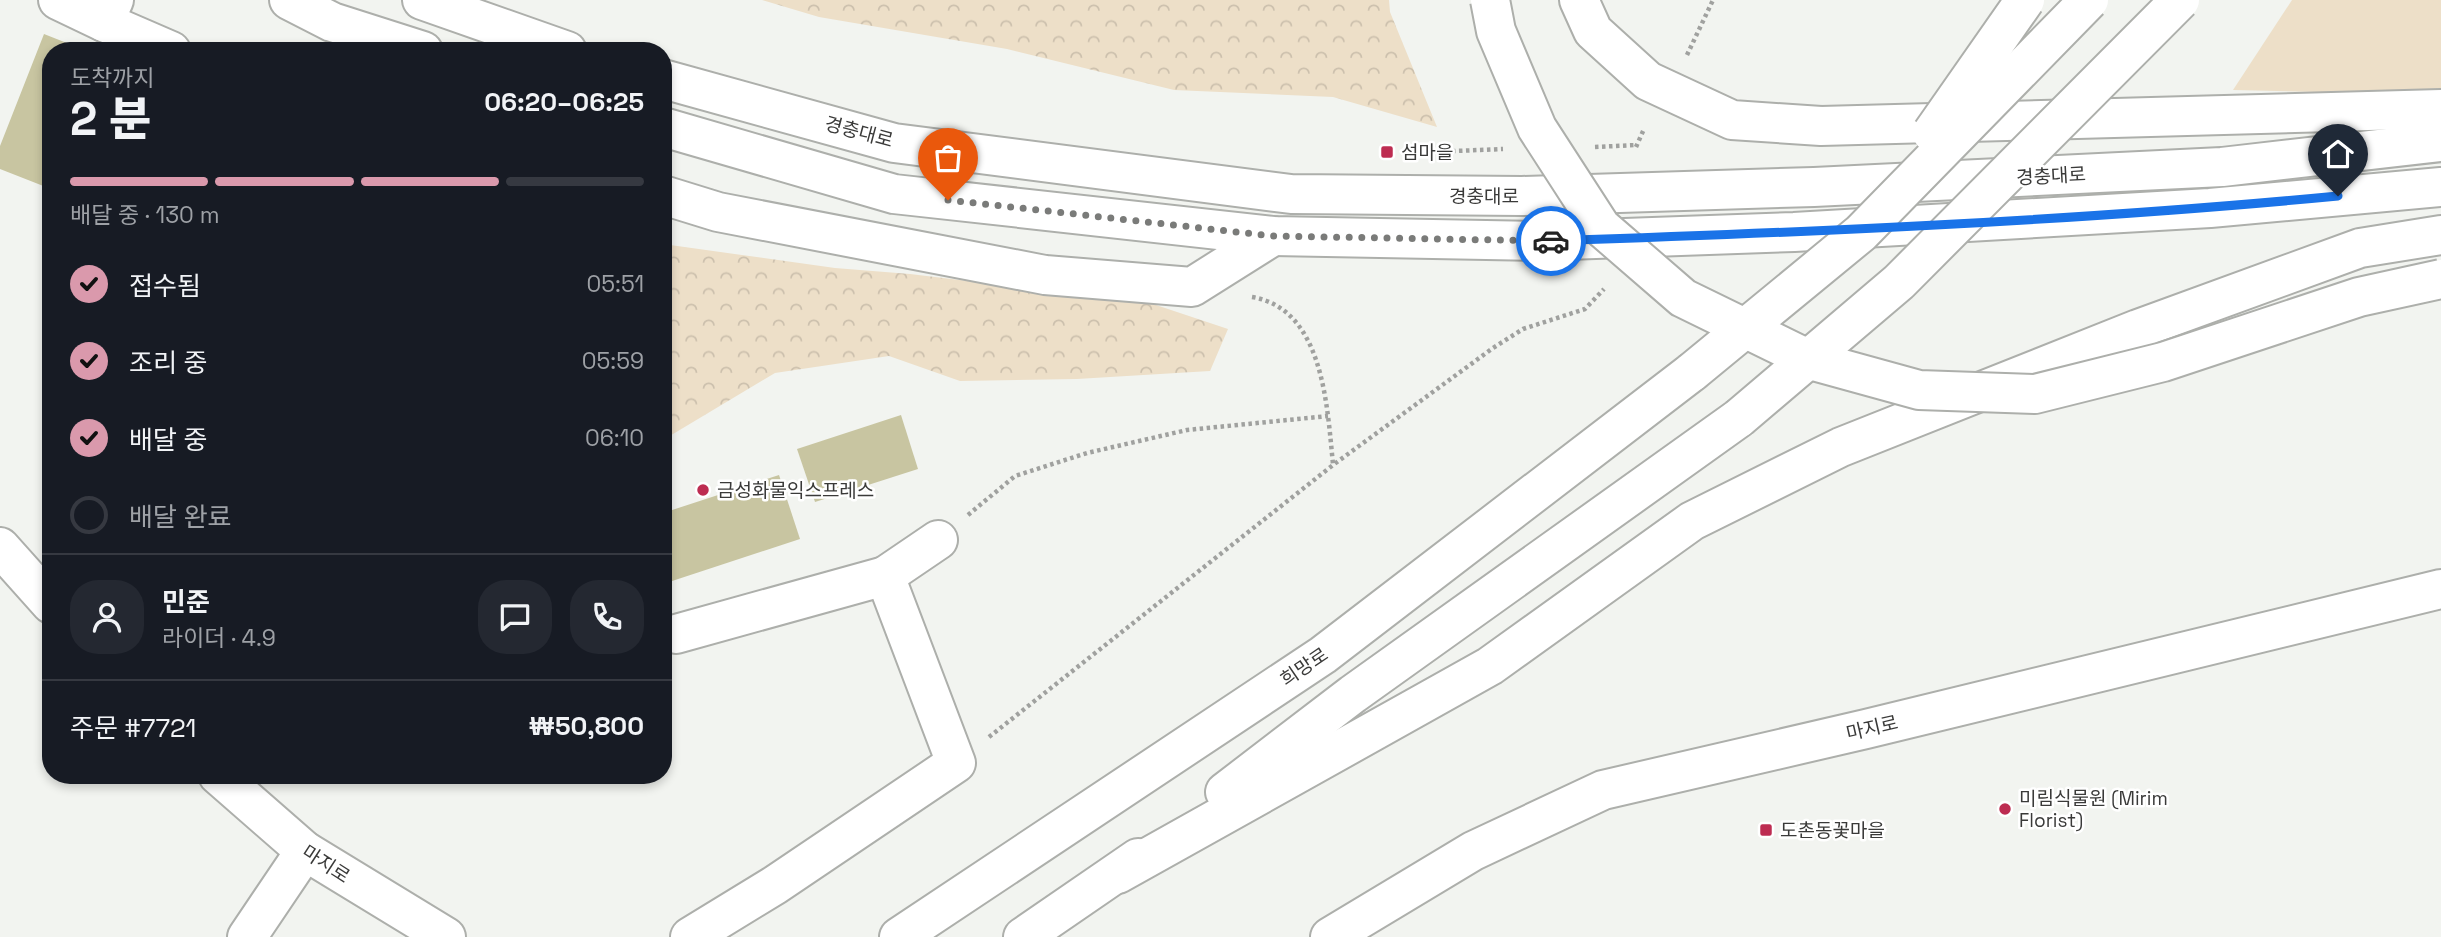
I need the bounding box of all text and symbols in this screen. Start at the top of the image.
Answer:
text: 도착까지 [70,63,155,93]
text: 06:20–06:25 [484,85,644,119]
text: 2 분 [70,90,151,148]
street label: 경충대로 [822,111,896,153]
pin [2308,124,2368,196]
pin [918,128,978,200]
icon: home [2319,135,2357,173]
icon: bag [929,139,967,177]
place label: 섬마을 [1401,140,1453,165]
marker: 섬마을 [1379,144,1395,160]
street label: 경충대로 [2015,162,2087,190]
street label: 경충대로 [1449,184,1519,209]
text: 배달 중 · 130 m [70,200,219,230]
courier [1516,206,1586,276]
icon: car [1532,222,1570,260]
icon: check [70,265,108,303]
text: 접수됨 [129,269,201,303]
text: 05:51 [587,269,644,299]
icon: check [70,342,108,380]
text: 조리 중 [129,346,207,380]
text: 05:59 [582,346,644,376]
icon: check [70,419,108,457]
text: 배달 중 [129,423,207,457]
text: 06:10 [585,423,644,453]
place label: 금성화물익스프레스 [717,478,874,503]
marker: 금성화물익스프레스 [695,482,711,498]
text: 배달 완료 [129,500,231,534]
button: person [70,580,144,654]
button: chat [478,580,552,654]
button: phone [570,580,644,654]
text: 민준 [162,585,210,619]
text: 라이더 · 4.9 [162,623,276,653]
street label: 희망로 [1275,642,1333,692]
text: ₩50,800 [528,709,644,743]
street label: 마지로 [1844,710,1900,746]
text: 주문 #7721 [70,711,196,745]
place label: 미림식물원 (Mirim Florist) [2019,786,2168,833]
marker: 미림식물원 (Mirim Florist) [1997,801,2013,817]
place label: 도촌동꽃마을 [1780,818,1885,843]
marker: 도촌동꽃마을 [1758,822,1774,838]
street label: 마지로 [297,839,355,889]

